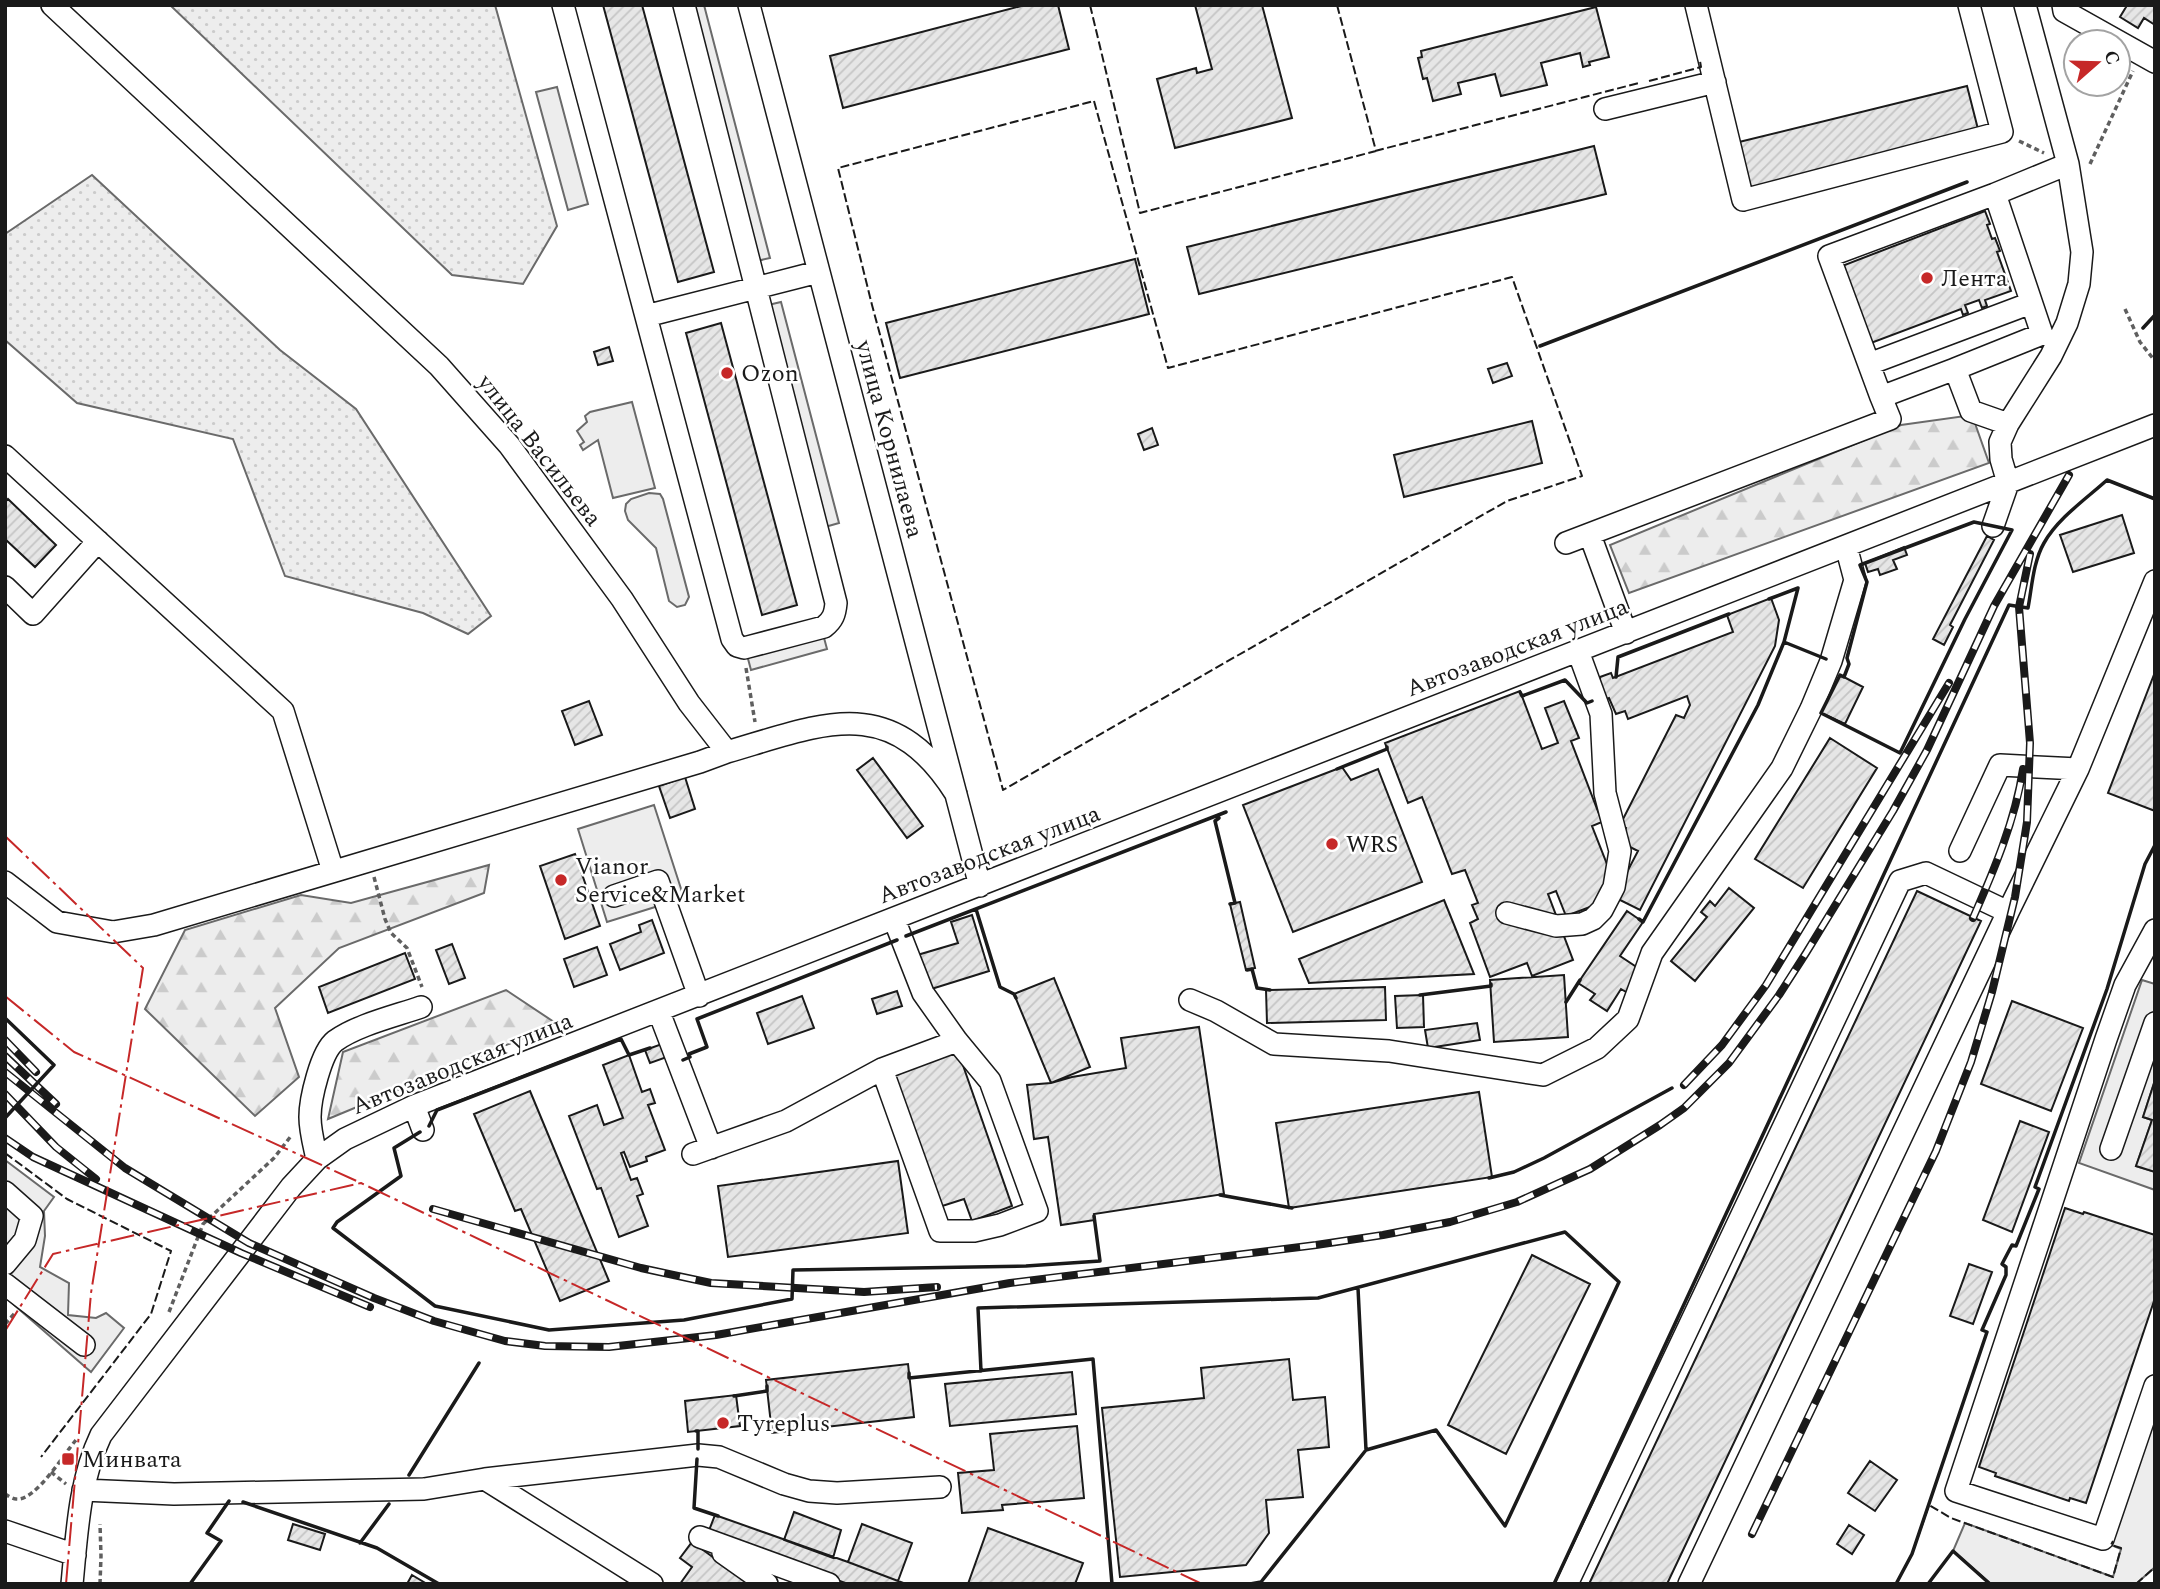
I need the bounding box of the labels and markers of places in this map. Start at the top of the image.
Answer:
place label: Лента [1941,261,2008,297]
marker: Лента [1919,270,1935,286]
place label: Ozon [741,356,799,392]
marker: Ozon [719,365,735,381]
place label: WRS [1346,827,1398,863]
marker: WRS [1324,836,1340,852]
place label: Vianor Service&Market [575,849,746,913]
marker: Vianor Service&Market [553,872,569,888]
place label: Tyreplus [737,1406,830,1442]
marker: Tyreplus [715,1415,731,1431]
place label: Минвата [82,1442,182,1478]
marker: Минвата [60,1451,76,1467]

